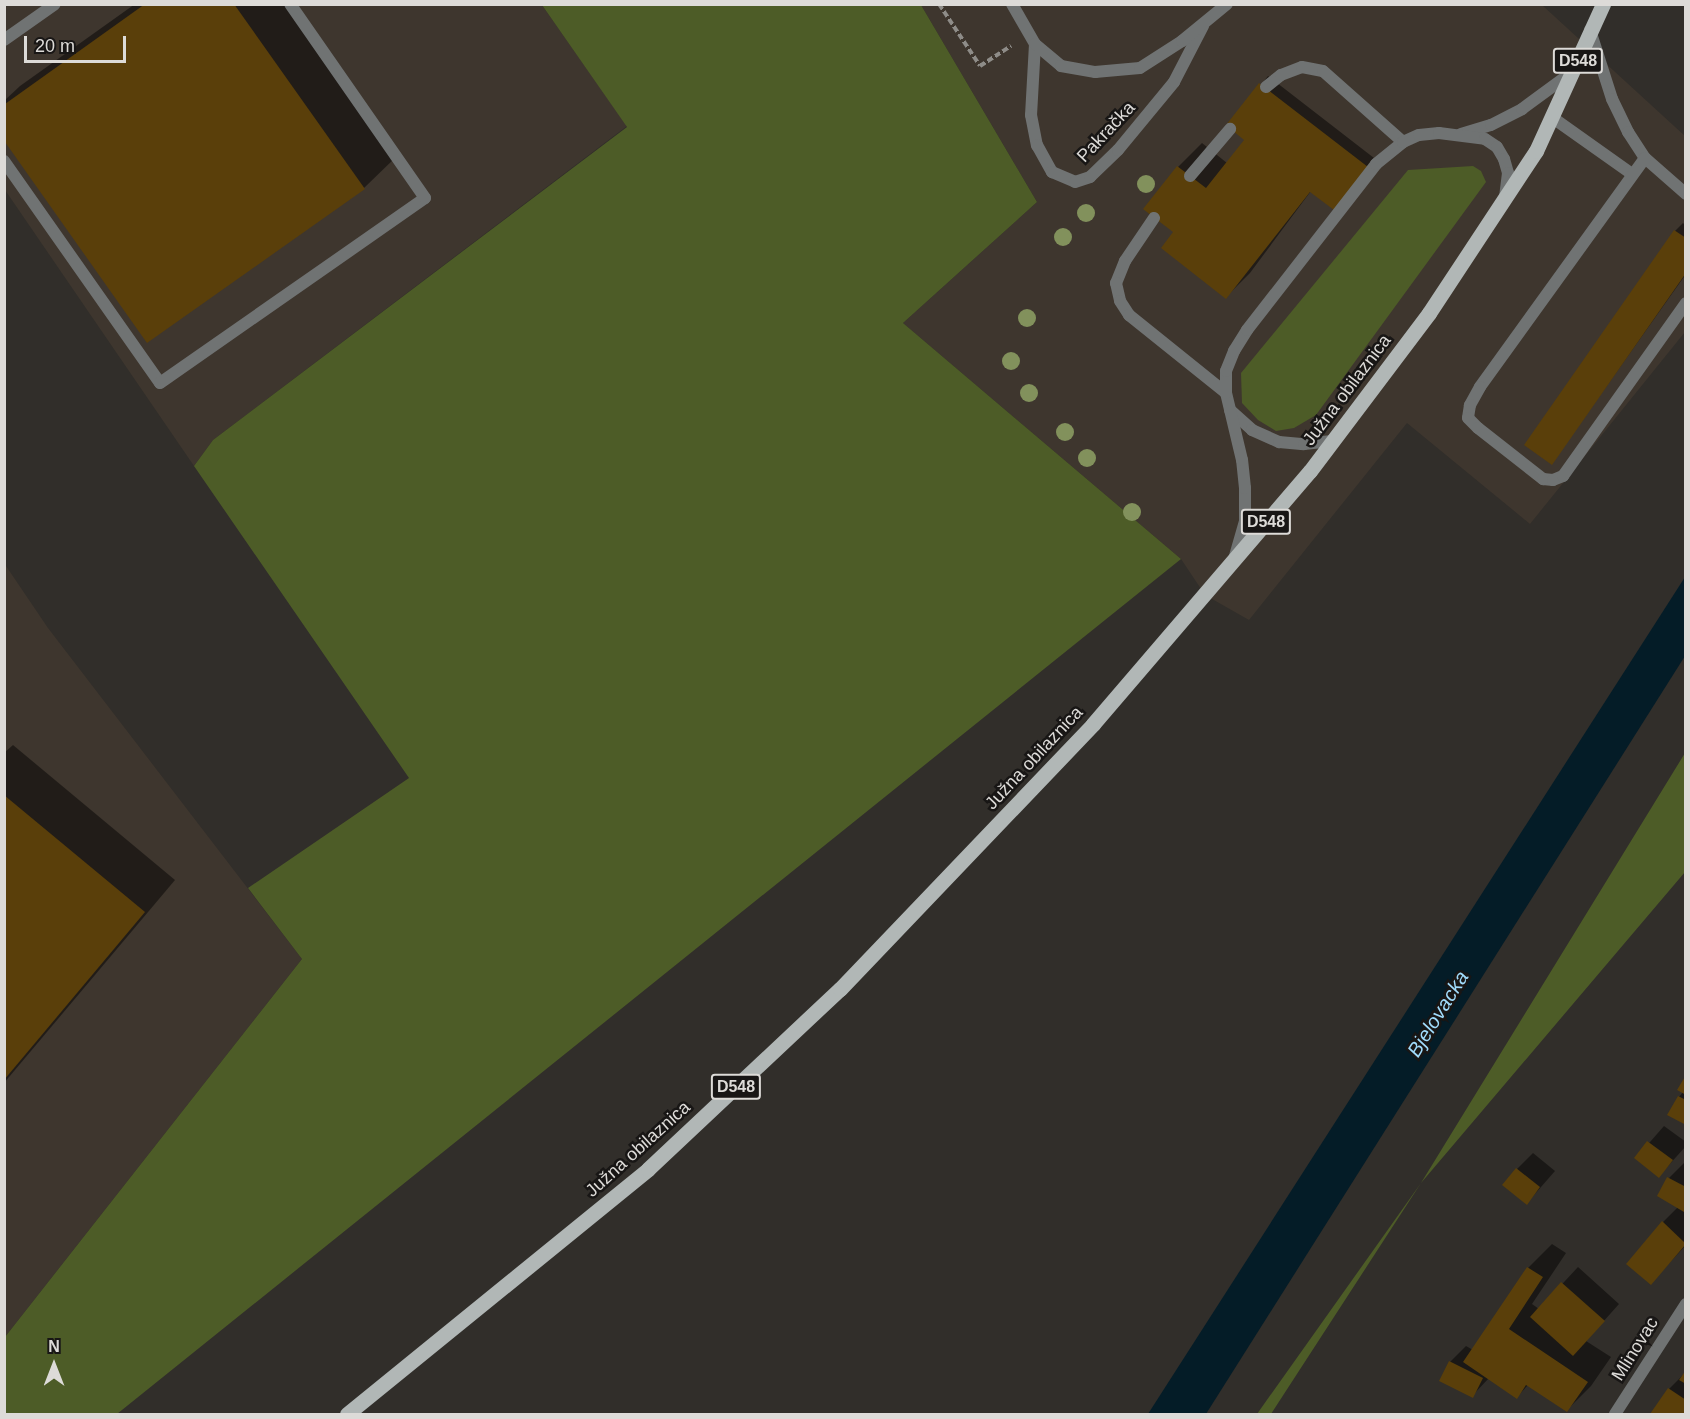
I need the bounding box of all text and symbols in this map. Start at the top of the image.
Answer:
scale bar [27,24,129,62]
text: 20 m [35,36,75,56]
road number: D548 [1552,48,1604,74]
street label: Pakračka [1073,97,1139,167]
street label: Južna obilaznica [1298,330,1396,450]
road number: D548 [1240,509,1292,535]
street label: Južna obilaznica [981,702,1087,814]
water label: Bjelovacka [1402,967,1474,1061]
road number: D548 [710,1074,762,1100]
street label: Južna obilaznica [581,1096,695,1202]
street label: Mlinovac [1607,1313,1663,1385]
north arrow [24,1335,84,1395]
text: N [48,1338,60,1355]

